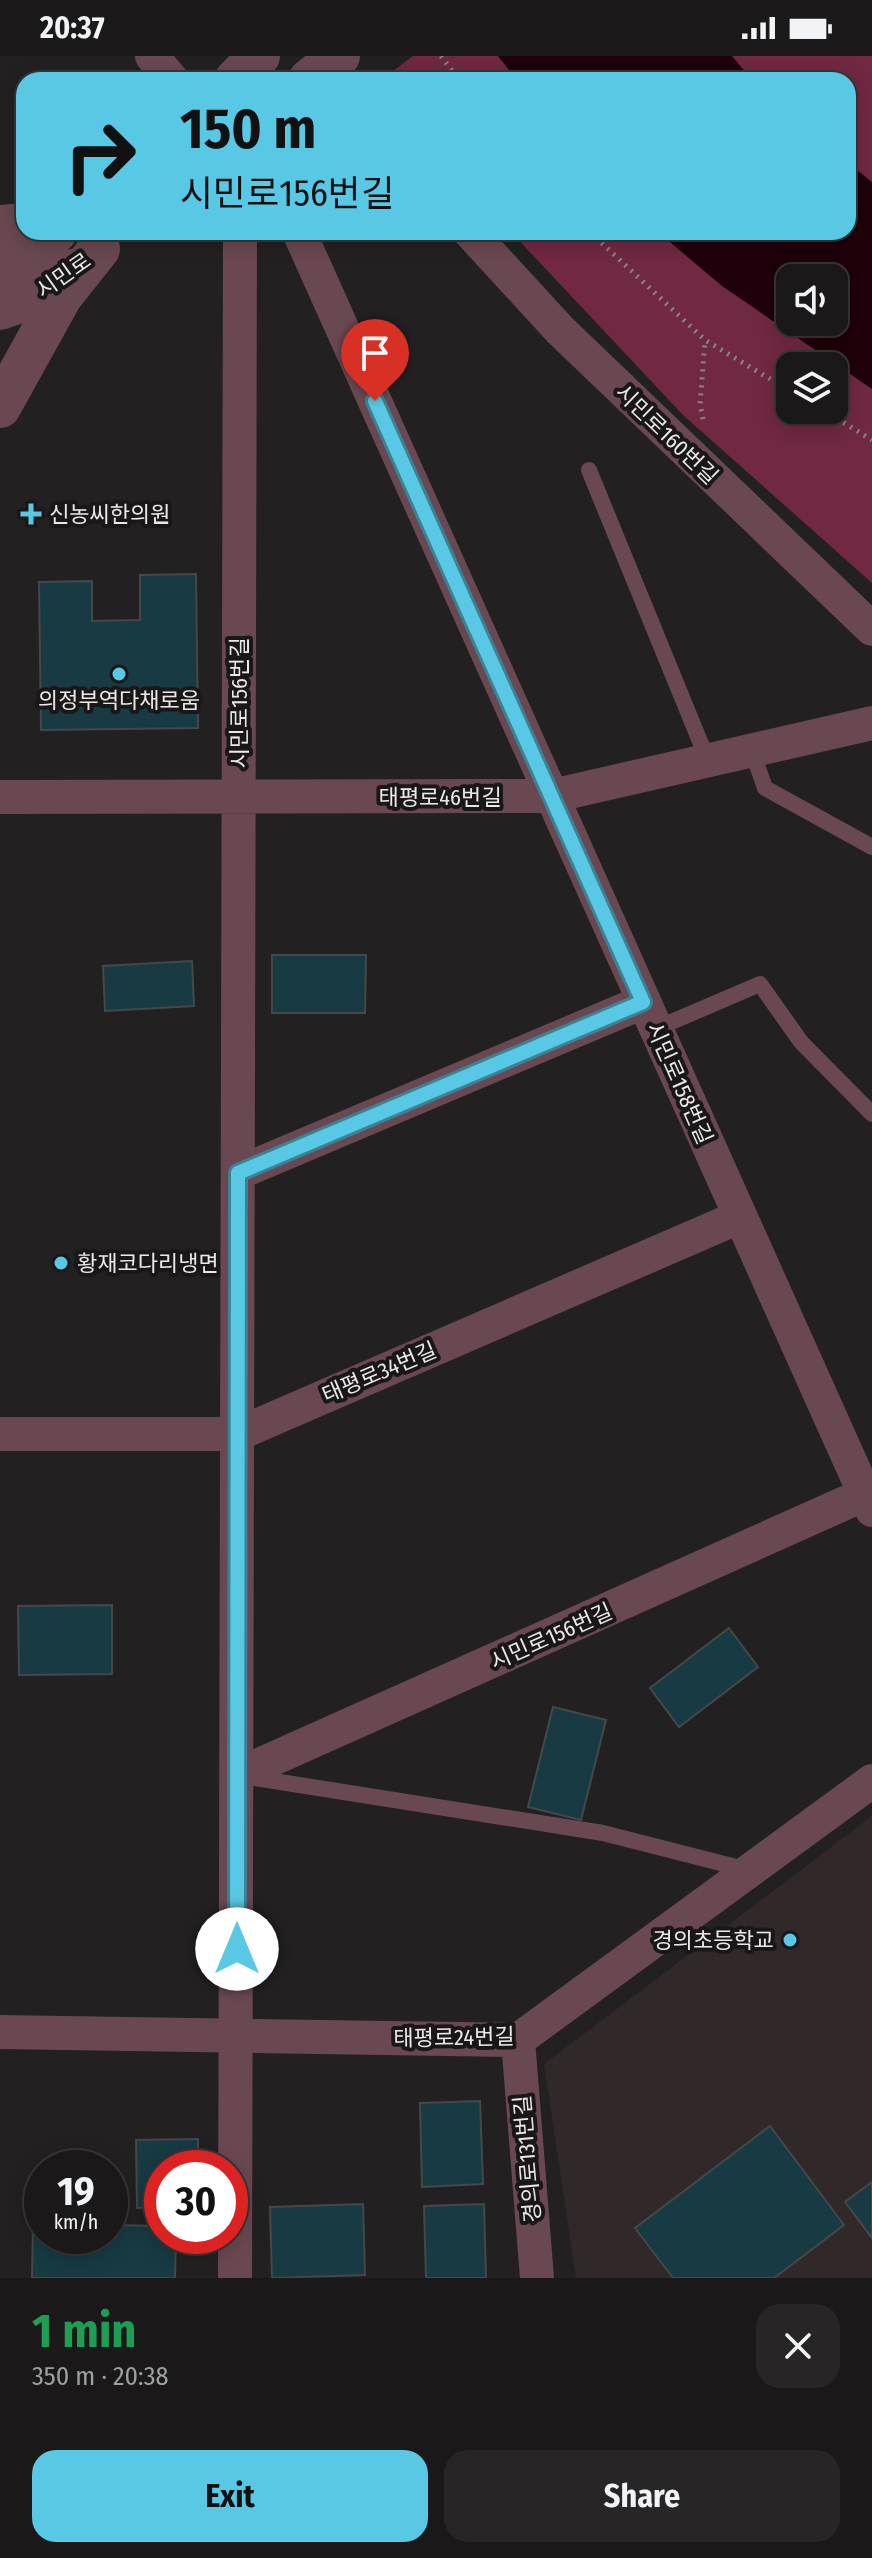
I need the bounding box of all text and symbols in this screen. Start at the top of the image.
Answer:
text: 20:37 [40,10,104,46]
text: 150 m [180,96,316,163]
icon: right [48,104,152,208]
text: 시민로156번길 [180,172,394,216]
street label: 시민로 [31,247,96,304]
map controls [776,264,848,424]
button: sound [776,264,848,336]
pin [341,319,409,401]
icon: arrive [353,331,397,375]
button: layers [776,352,848,424]
street label: 시민로160번길 [610,379,724,490]
place label: 신농씨한의원 [49,501,170,528]
marker: 신농씨한의원 [20,503,42,525]
street label: 시민로156번길 [226,638,253,768]
marker: 의정부역다채로움 [110,665,128,683]
place label: 의정부역다채로움 [38,687,200,714]
street label: 태평로46번길 [379,784,501,811]
street label: 시민로158번길 [641,1018,718,1148]
place label: 황재코다리냉면 [77,1250,219,1277]
marker: 황재코다리냉면 [52,1254,70,1272]
street label: 태평로34번길 [318,1336,440,1409]
street label: 시민로156번길 [486,1598,616,1675]
position arrow [195,1907,279,1991]
place label: 경의초등학교 [653,1927,774,1954]
marker: 경의초등학교 [781,1931,799,1949]
street label: 태평로24번길 [393,2023,515,2052]
street label: 경의로131번길 [508,2094,547,2224]
speed limit sign: 30 [144,2150,248,2254]
text: 19 [57,2168,95,2216]
text: km/h [54,2210,98,2234]
text: 1 min [32,2302,137,2360]
button: close [756,2304,840,2388]
text: 350 m · 20:38 [32,2361,169,2392]
button: Exit [32,2450,428,2542]
button: Share [444,2450,840,2542]

